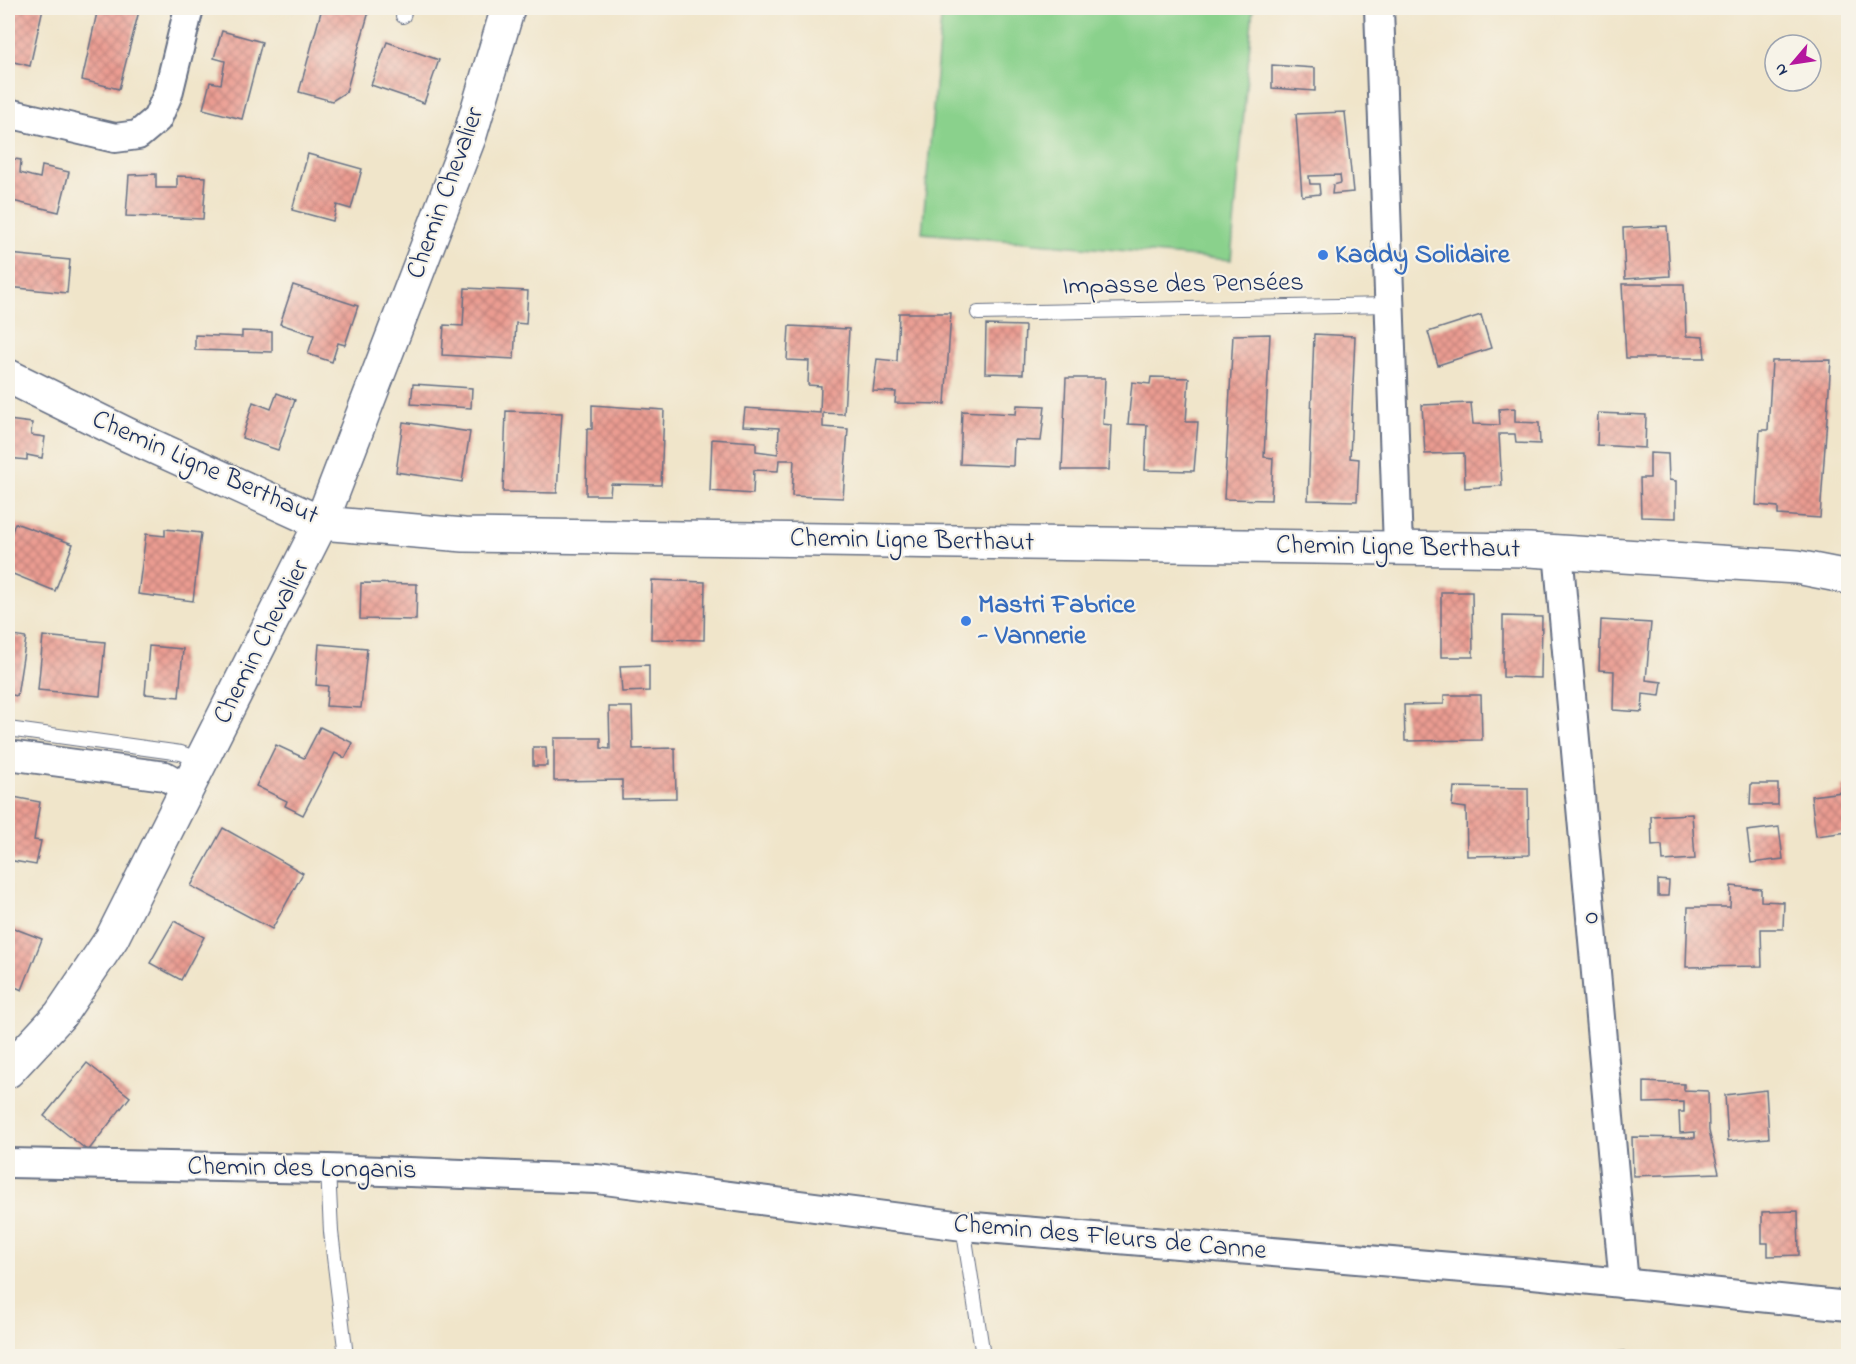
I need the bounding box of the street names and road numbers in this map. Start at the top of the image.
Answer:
street label: Chemin Chevalier [397,101,495,284]
street label: Impasse des Pensées [1062,263,1304,307]
street label: Chemin Ligne Berthaut [85,400,325,536]
street label: Chemin Ligne Berthaut [790,519,1034,563]
street label: Chemin Ligne Berthaut [1276,526,1520,570]
street label: Chemin Chevalier [204,552,321,731]
street label: 0 [1571,910,1611,926]
street label: Chemin des Longanis [187,1148,417,1190]
street label: Chemin des Fleurs de Canne [952,1205,1269,1271]

